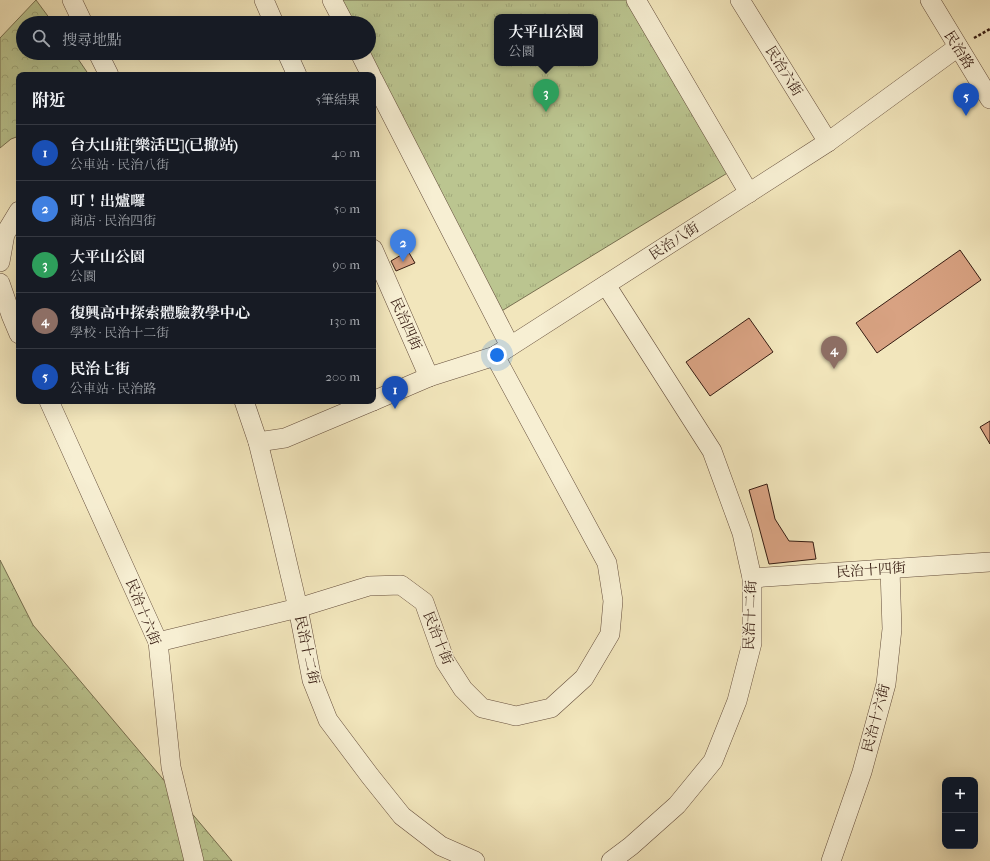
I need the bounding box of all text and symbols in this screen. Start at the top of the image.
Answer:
popup [494,14,598,66]
search box [16,16,376,60]
text: 大平山公園 [508,23,584,41]
icon: search [30,27,52,49]
street label: 民治路 [941,28,977,72]
text: 搜尋地點 [62,31,122,49]
street label: 民治六街 [762,43,806,99]
text: 公園 [508,44,535,59]
pin: 3 [533,79,559,112]
pin: 5 [953,83,979,116]
text: 附近 [32,90,66,110]
text: 5筆結果 [315,92,360,107]
text: 台大山莊[樂活巴](已撤站) [70,136,238,154]
text: 1 [43,145,47,160]
text: 40 m [332,145,360,160]
text: 公車站 · 民治八街 [70,157,169,172]
text: 叮！出爐囉 [70,192,145,210]
text: 2 [42,201,48,216]
text: 50 m [334,201,360,216]
text: 商店 · 民治四街 [70,213,156,228]
street label: 民治八街 [646,219,702,263]
pin: 2 [390,229,416,262]
text: 大平山公園 [70,248,145,266]
text: 3 [42,257,48,272]
text: 90 m [332,257,360,272]
text: 公園 [70,269,96,284]
street label: 民治四街 [387,295,425,353]
text: 復興高中探索體驗教學中心 [70,304,250,322]
text: 4 [41,313,49,328]
text: 130 m [329,313,360,328]
text: 學校 · 民治十二街 [70,325,169,340]
pin: 4 [821,336,847,369]
your location [487,345,507,365]
text: 民治七街 [70,360,130,378]
text: 5 [42,369,48,384]
text: 200 m [325,369,360,384]
pin: 1 [382,376,408,409]
text: 公車站 · 民治路 [70,381,156,396]
street label: 民治十四街 [835,559,907,581]
street label: 民治十六街 [122,576,164,648]
street label: 民治十二街 [740,580,760,650]
street label: 民治十街 [420,609,456,667]
street label: 民治十二街 [291,614,323,686]
street label: 民治十六街 [859,682,893,754]
map controls [942,777,978,849]
button: + [942,777,978,813]
button: − [942,813,978,849]

